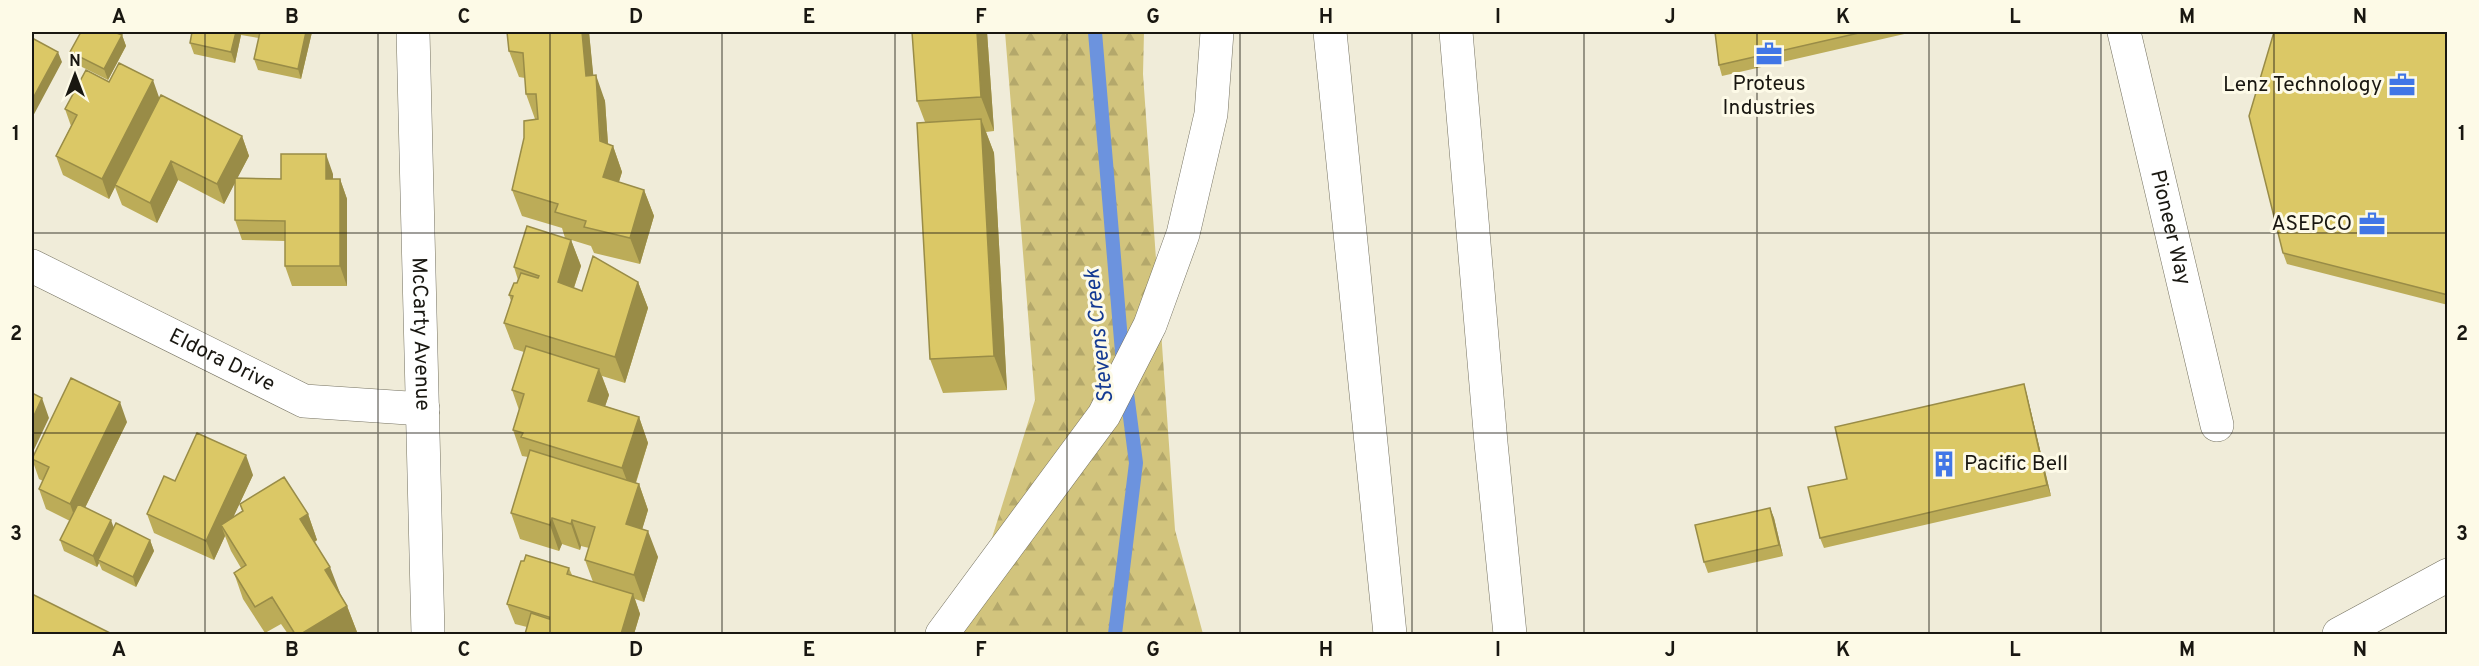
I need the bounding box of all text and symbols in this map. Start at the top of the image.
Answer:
text: A [112,5,126,31]
text: B [285,5,299,31]
text: C [458,5,470,31]
text: D [629,5,643,31]
text: E [803,5,815,31]
text: F [975,5,987,31]
text: G [1146,5,1160,31]
text: H [1319,5,1333,31]
text: I [1495,5,1501,31]
text: J [1664,5,1676,31]
text: K [1836,5,1850,31]
text: L [2009,5,2021,31]
text: M [2179,5,2195,31]
text: N [2353,5,2367,31]
office icon: Proteus Industries [1754,39,1784,69]
north arrow [45,45,105,105]
text: N [69,52,81,72]
office icon: Lenz Technology [2387,70,2417,100]
place label: Proteus Industries [1723,71,1815,122]
place label: Lenz Technology [2223,72,2382,99]
text: 1 [12,122,20,148]
text: 1 [2458,122,2466,148]
street label: Pioneer Way [2144,167,2197,288]
office icon: ASEPCO [2357,209,2387,239]
place label: ASEPCO [2272,211,2352,238]
street label: McCarty Avenue [405,257,436,411]
water label: Stevens Creek [1079,266,1120,405]
text: 2 [10,322,22,348]
text: 2 [2456,322,2468,348]
street label: Eldora Drive [164,323,279,398]
building icon: Pacific Bell [1929,449,1959,479]
place label: Pacific Bell [1964,451,2068,478]
text: 3 [10,522,22,548]
text: 3 [2456,522,2468,548]
text: A [112,638,126,664]
text: B [285,638,299,664]
text: C [458,638,470,664]
text: D [629,638,643,664]
text: E [803,638,815,664]
text: F [975,638,987,664]
text: G [1146,638,1160,664]
text: H [1319,638,1333,664]
text: I [1495,638,1501,664]
text: J [1664,638,1676,664]
text: K [1836,638,1850,664]
text: L [2009,638,2021,664]
text: M [2179,638,2195,664]
text: N [2353,638,2367,664]

